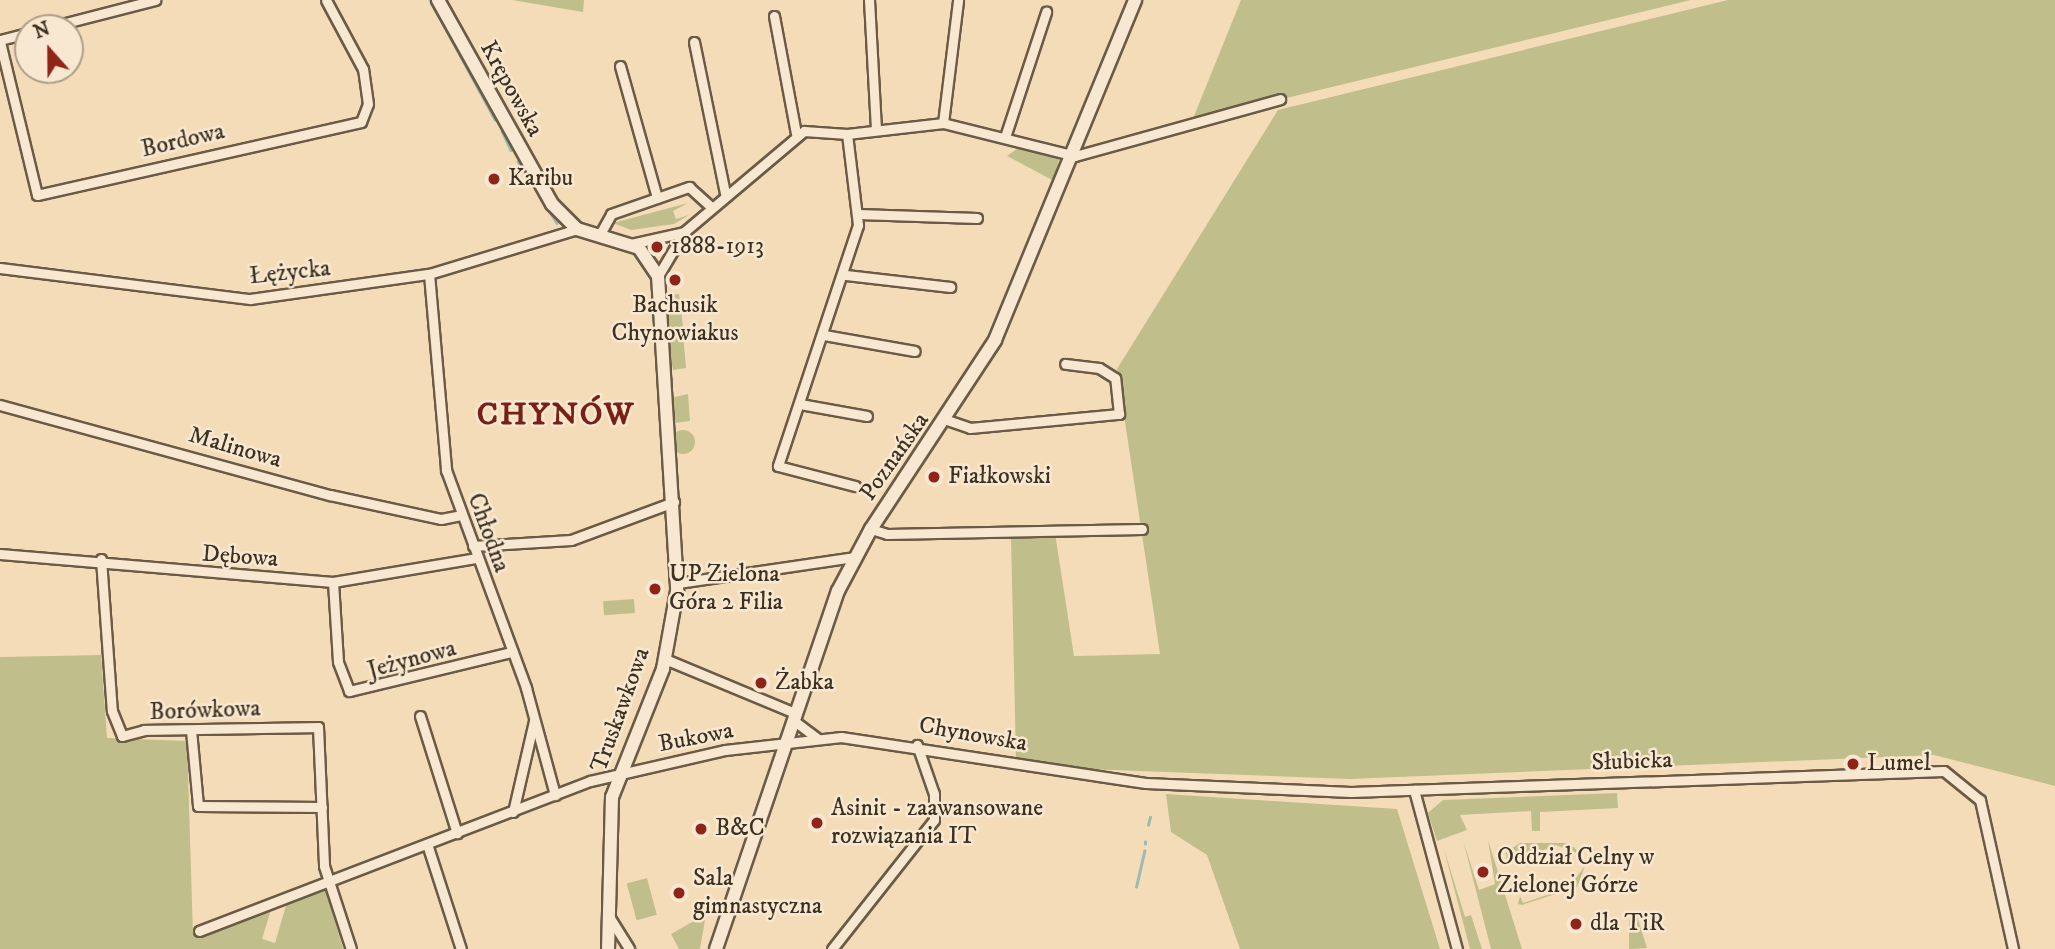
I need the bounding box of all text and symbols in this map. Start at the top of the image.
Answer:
north arrow [14,14,84,84]
text: N [31,17,53,44]
street label: Krępowska [473,36,549,142]
street label: Bordowa [138,117,228,165]
place label: Karibu [508,165,573,193]
marker: Karibu [486,171,502,187]
place label: 1888-1913 [671,233,764,261]
marker: 1888-1913 [649,239,665,255]
street label: Łężycka [248,254,332,292]
marker: Bachusik Chynowiakus [667,272,683,288]
place label: Bachusik Chynowiakus [612,292,738,348]
district label: CHYNÓW [478,396,634,434]
street label: Poznańska [854,407,936,507]
street label: Malinowa [185,421,285,475]
place label: Fiałkowski [948,463,1051,491]
marker: Fiałkowski [926,469,942,485]
street label: Chłodna [460,490,516,576]
street label: Dębowa [201,540,279,574]
place label: UP Zielona Góra 2 Filia [669,561,783,617]
marker: UP Zielona Góra 2 Filia [647,581,663,597]
street label: Jeżynowa [365,634,459,686]
street label: Truskawkowa [585,644,657,776]
place label: Żabka [775,669,834,697]
marker: Żabka [753,675,769,691]
street label: Borówkowa [149,695,261,727]
street label: Chynowska [917,711,1029,759]
street label: Bukowa [656,717,736,759]
street label: Słubicka [1591,746,1673,778]
place label: Lumel [1867,750,1931,778]
marker: Lumel [1845,756,1861,772]
place label: Asinit - zaawansowane rozwiązania IT [831,795,1043,851]
place label: B&C [715,815,765,843]
marker: Asinit - zaawansowane rozwiązania IT [809,815,825,831]
marker: B&C [693,821,709,837]
place label: Oddział Celny w Zielonej Górze [1497,844,1654,900]
marker: Oddział Celny w Zielonej Górze [1475,864,1491,880]
place label: Sala gimnastyczna [693,865,822,921]
marker: Sala gimnastyczna [671,885,687,901]
place label: dla TiR [1590,910,1665,938]
marker: dla TiR [1568,916,1584,932]

